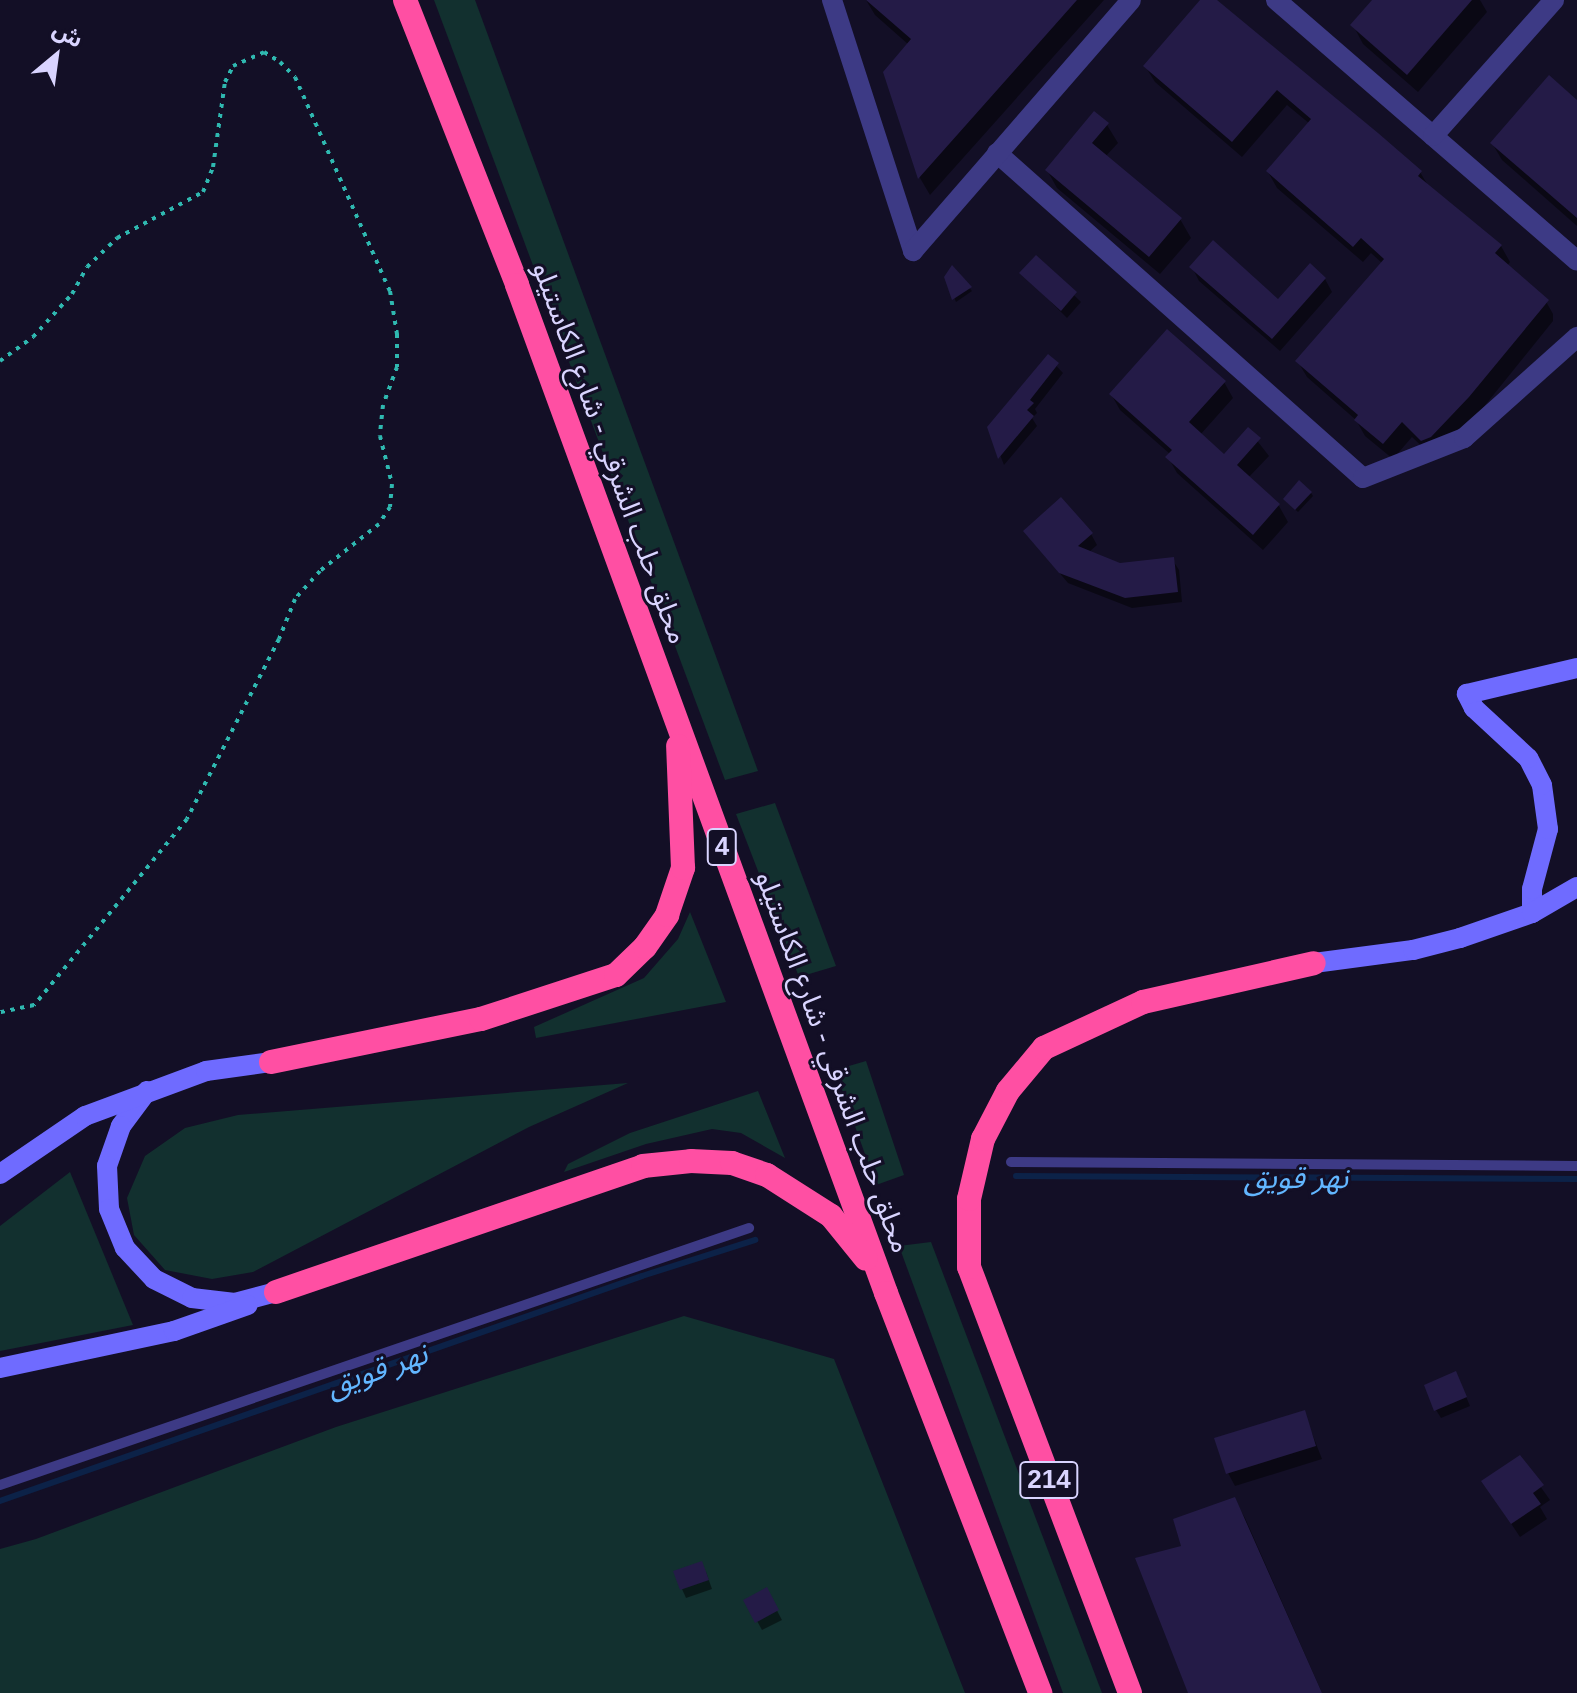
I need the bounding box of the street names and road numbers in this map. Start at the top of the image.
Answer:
street label: محلق حلب الشرقي - شارع الكاستيلو [525,258,695,648]
road number: 4 [706,825,738,869]
street label: محلق حلب الشرقي - شارع الكاستيلو [748,867,918,1257]
road number: 214 [1019,1458,1079,1502]

